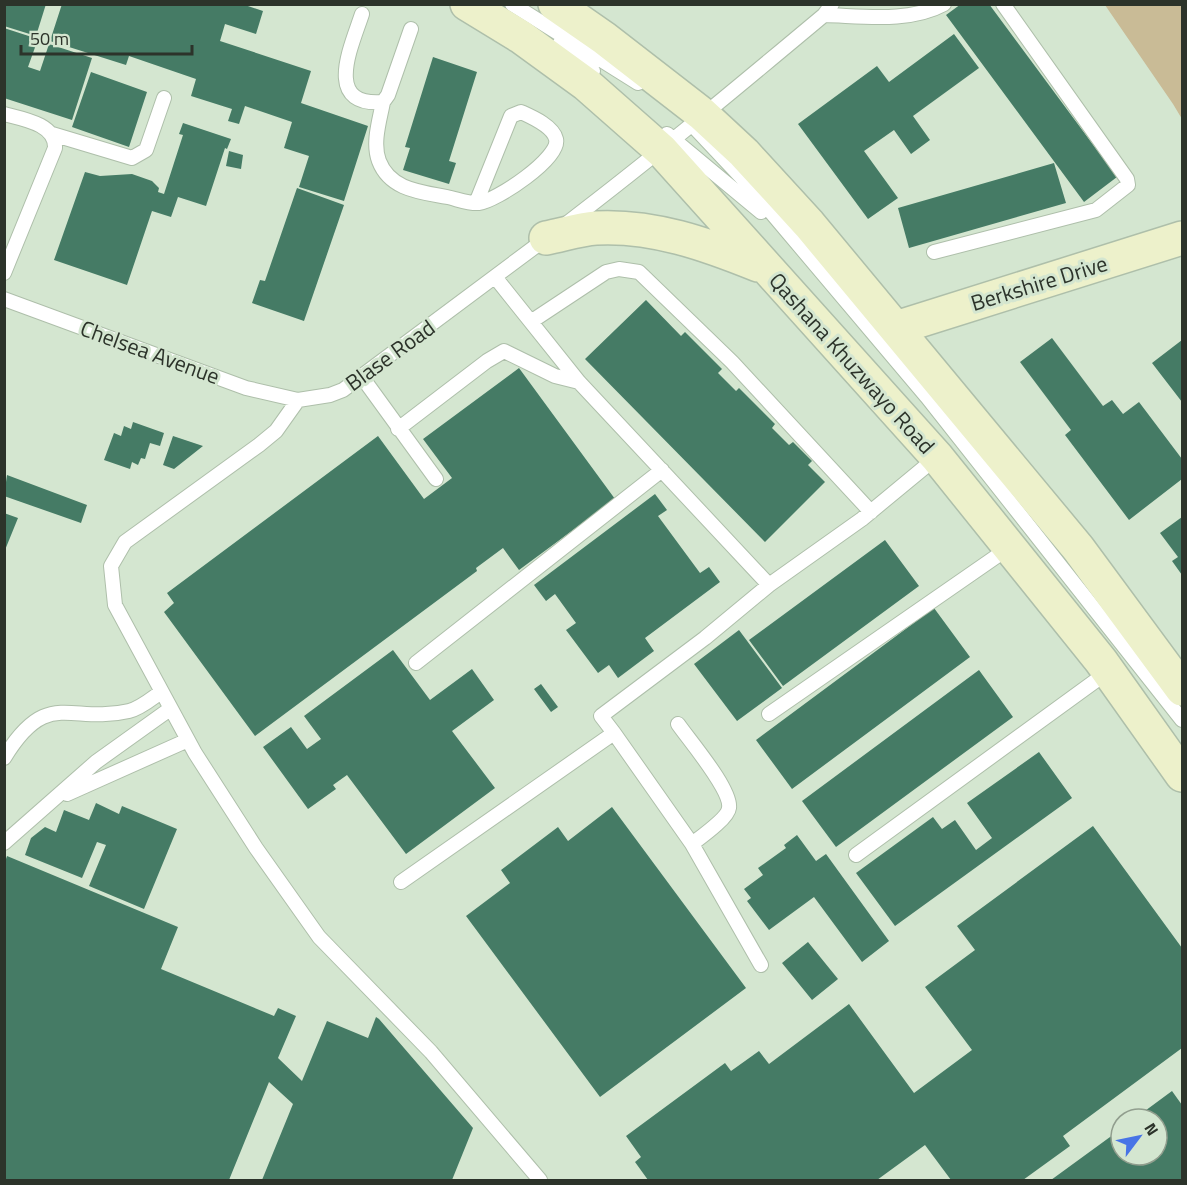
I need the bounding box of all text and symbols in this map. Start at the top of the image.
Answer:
scale bar [21,18,192,56]
text: 50 m [30,25,69,52]
street label: Berkshire Drive [967,246,1111,320]
street label: Qashana Khuzwayo Road [761,265,943,461]
street label: Chelsea Avenue [76,311,224,393]
street label: Blase Road [338,311,442,399]
north arrow [1109,1107,1169,1167]
text: N [1139,1118,1165,1140]

